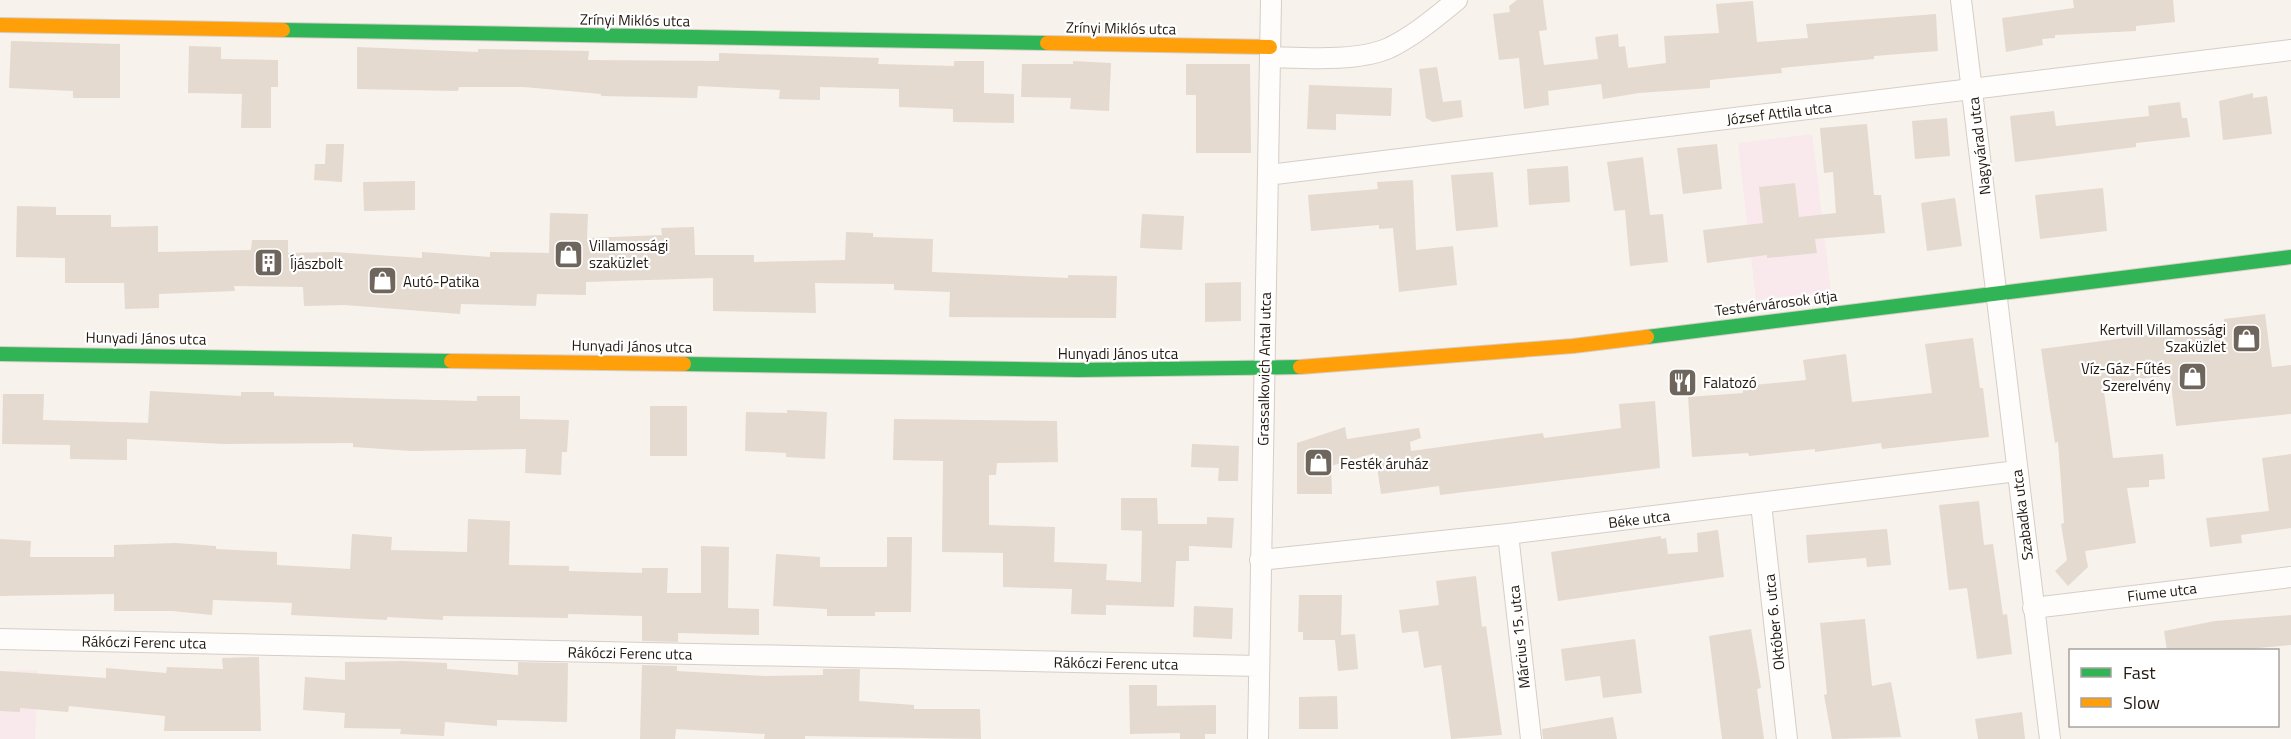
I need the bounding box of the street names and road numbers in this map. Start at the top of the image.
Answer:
street label: Zrínyi Miklós utca [580,8,691,32]
street label: Zrínyi Miklós utca [1066,16,1177,40]
street label: József Attila utca [1725,95,1833,131]
street label: Nagyvárad utca [1962,95,1996,196]
street label: Testvérvárosok útja [1713,284,1839,322]
street label: Grassalkovich Antal utca [1251,291,1277,446]
street label: Hunyadi János utca [86,325,207,351]
street label: Hunyadi János utca [572,333,693,359]
street label: Hunyadi János utca [1058,342,1179,365]
street label: Szabadka utca [2005,468,2039,562]
street label: Béke utca [1607,504,1672,534]
street label: Október 6. utca [1757,572,1790,671]
street label: Fiume utca [2126,576,2199,608]
street label: Március 15. utca [1502,584,1536,690]
street label: Rákóczi Ferenc utca [82,629,207,655]
street label: Rákóczi Ferenc utca [568,640,693,666]
street label: Rákóczi Ferenc utca [1054,650,1179,676]

